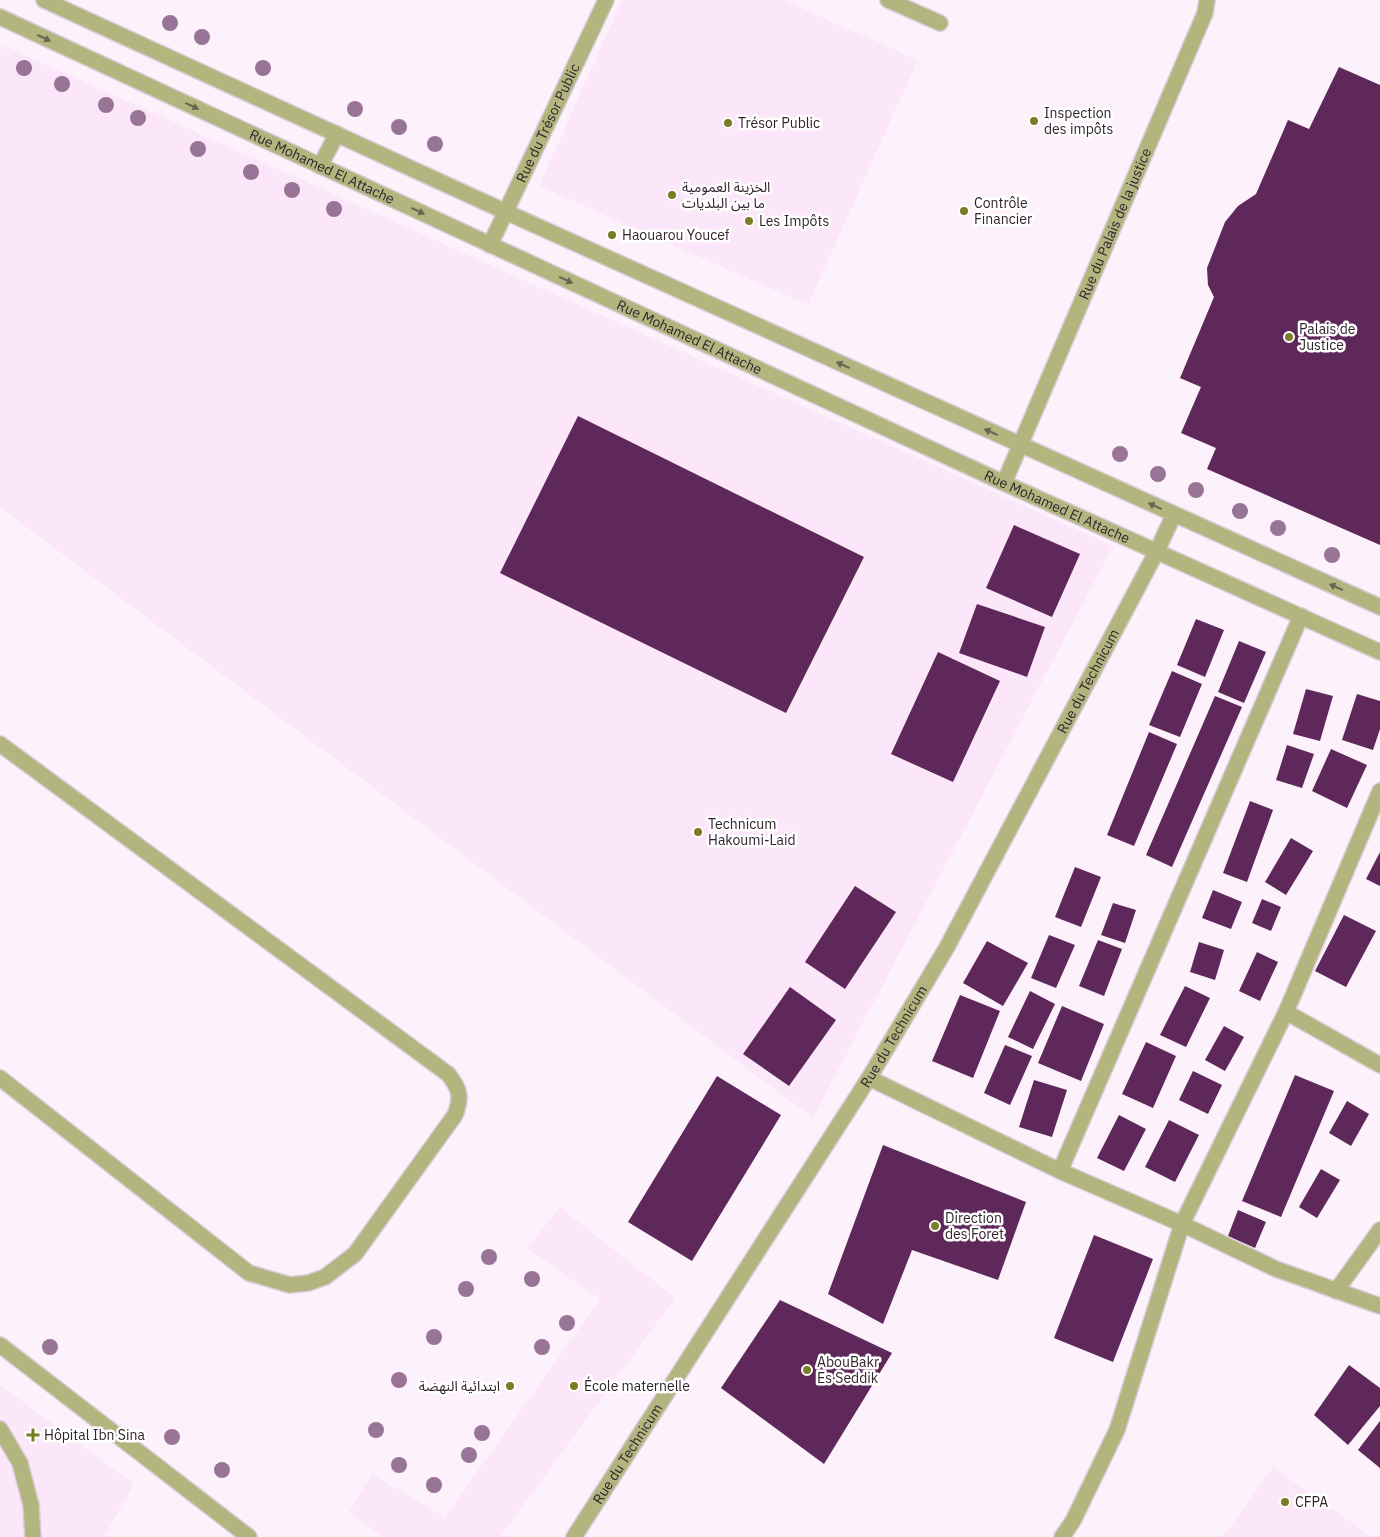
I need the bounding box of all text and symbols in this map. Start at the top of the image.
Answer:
one-way arrow [37,34,51,42]
street label: Rue du Trésor Public [512,61,584,185]
one-way arrow [185,102,199,110]
place label: Inspection des impôts [1044,104,1114,138]
place label: Trésor Public [738,114,820,132]
marker: Inspection des impôts [1028,115,1040,127]
marker: Trésor Public [722,117,734,129]
street label: Rue Mohamed El Attache [247,125,398,208]
street label: Rue du Palais de la justice [1075,145,1155,302]
place label: الخزينة العمومية ما بين البلديات [682,178,770,212]
marker: الخزينة العمومية ما بين البلديات [666,189,678,201]
place label: Contrôle Financier [974,194,1032,228]
marker: Contrôle Financier [958,205,970,217]
one-way arrow [411,208,425,216]
place label: Les Impôts [759,212,829,230]
marker: Les Impôts [743,215,755,227]
place label: Haouarou Youcef [622,226,730,244]
marker: Haouarou Youcef [606,229,618,241]
one-way arrow [559,276,573,284]
street label: Rue Mohamed El Attache [614,296,765,379]
place label: Palais de Justice [1299,320,1356,354]
marker: Palais de Justice [1283,331,1295,343]
one-way arrow [836,360,850,368]
one-way arrow [984,427,998,435]
street label: Rue Mohamed El Attache [981,466,1133,548]
one-way arrow [1148,501,1162,509]
one-way arrow [1329,582,1343,590]
street label: Rue du Technicum [1053,626,1123,737]
place label: Technicum Hakoumi-Laid [708,815,796,849]
marker: Technicum Hakoumi-Laid [692,826,704,838]
street label: Rue du Technicum [856,982,931,1091]
place label: Direction des Foret [945,1209,1004,1243]
marker: Direction des Foret [929,1220,941,1232]
place label: AbouBakr Es Seddik [817,1353,879,1387]
marker: AbouBakr Es Seddik [801,1364,813,1376]
place label: École maternelle [584,1376,690,1395]
place label: ابتدائية النهضة [419,1377,500,1395]
marker: ابتدائية النهضة [504,1380,516,1392]
marker: École maternelle [568,1380,580,1392]
street label: Rue du Technicum [589,1400,666,1507]
place label: Hôpital Ibn Sina [44,1426,145,1444]
marker: Hôpital Ibn Sina [26,1428,40,1442]
place label: CFPA [1295,1493,1328,1511]
marker: CFPA [1279,1496,1291,1508]

